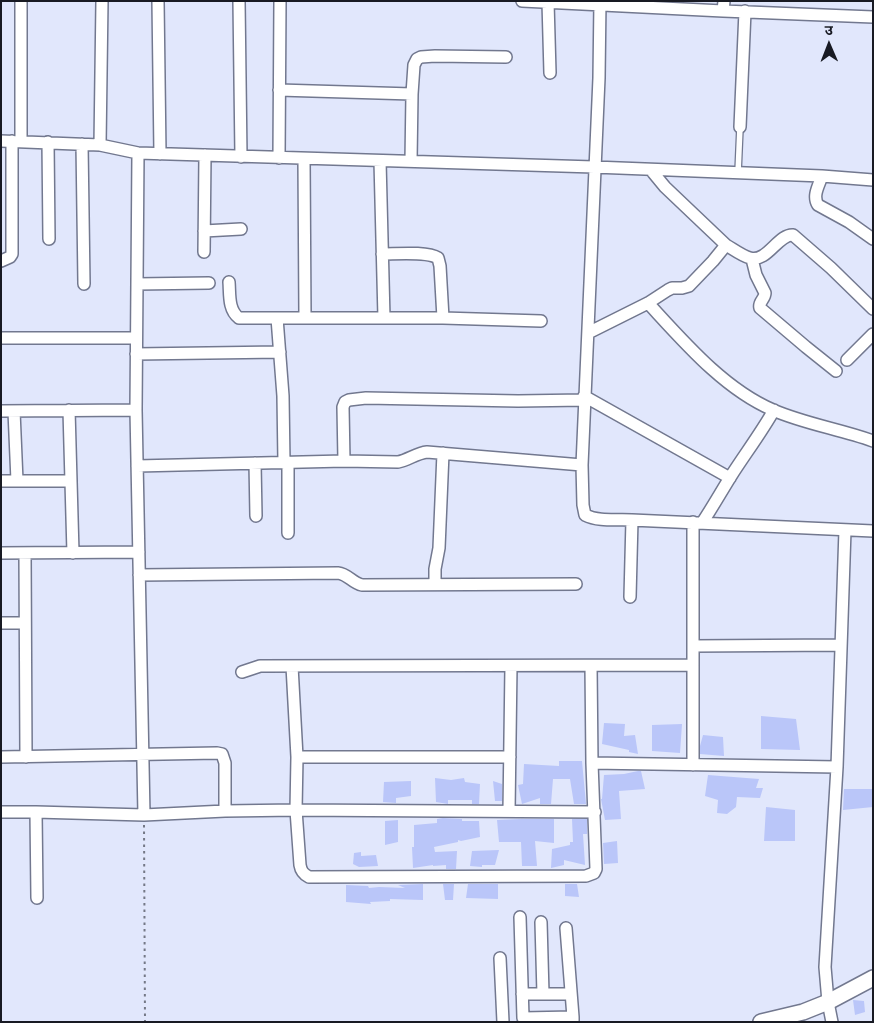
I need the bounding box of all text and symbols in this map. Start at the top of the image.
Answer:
north arrow [804,20,854,70]
text: उ [824,21,833,39]

